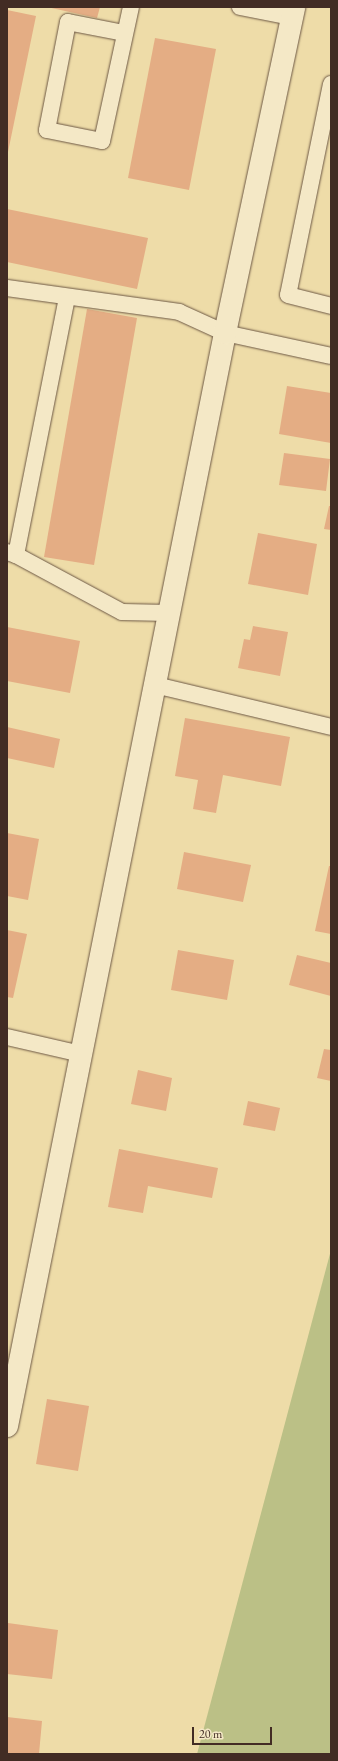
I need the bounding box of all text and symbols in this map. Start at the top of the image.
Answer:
scale bar [194,1719,274,1745]
text: 20 m [199,1726,222,1742]

